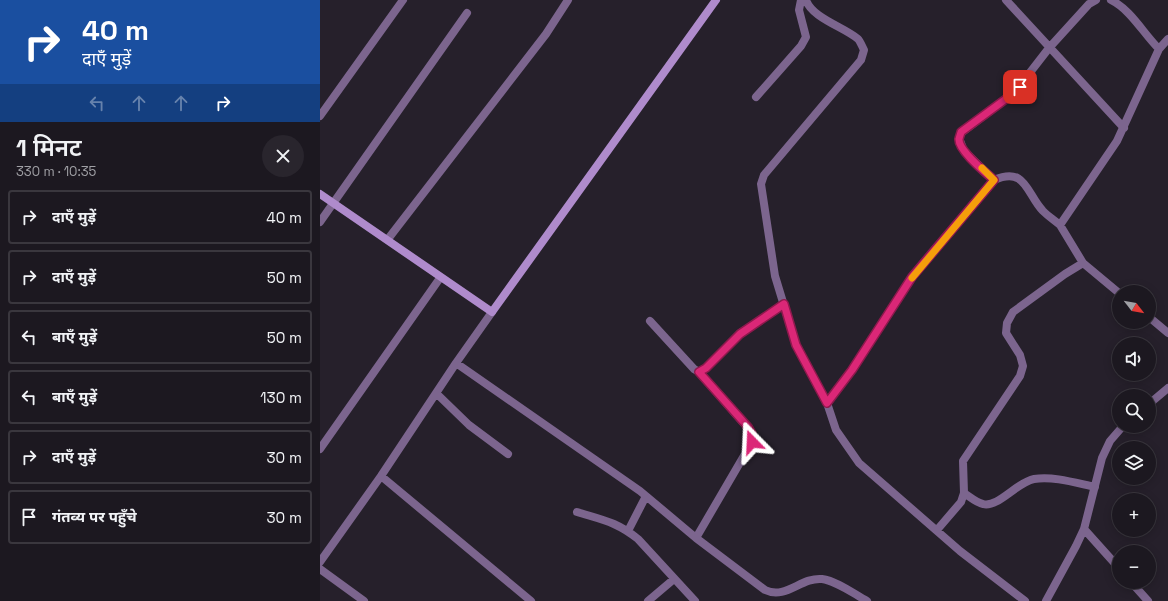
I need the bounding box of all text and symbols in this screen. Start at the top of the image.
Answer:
text: 40 m [82,12,149,48]
icon: right [16,16,68,68]
text: दाएँ मुड़ें [82,47,131,70]
pin [1003,70,1037,104]
icon: arrive [1009,76,1031,98]
icon: left [86,92,108,114]
icon: ahead [128,92,150,114]
icon: ahead [170,92,192,114]
icon: right [212,92,234,114]
text: 1 मिनट [16,132,82,163]
button: close [262,135,304,177]
text: 330 m · 10:35 [16,163,96,180]
icon: right [18,206,40,228]
text: दाएँ मुड़ें [52,207,96,226]
text: 40 m [266,208,302,227]
icon: right [18,266,40,288]
text: दाएँ मुड़ें [52,267,96,286]
text: 50 m [267,268,302,287]
north arrow [1112,285,1156,329]
map controls [1112,285,1156,589]
icon: left [18,326,40,348]
text: बाएँ मुड़ें [52,327,97,346]
text: 50 m [267,328,302,347]
button: sound [1112,337,1156,381]
icon: left [18,386,40,408]
text: बाएँ मुड़ें [52,387,97,406]
text: 130 m [260,388,302,407]
button: search [1112,389,1156,433]
position arrow [731,421,773,463]
button: layers [1112,441,1156,485]
icon: right [18,446,40,468]
text: दाएँ मुड़ें [52,447,96,466]
text: 30 m [267,448,302,467]
button: + [1112,493,1156,537]
icon: arrive [18,506,40,528]
text: गंतव्य पर पहुँचे [52,507,137,526]
text: 30 m [267,508,302,527]
button: − [1112,545,1156,589]

